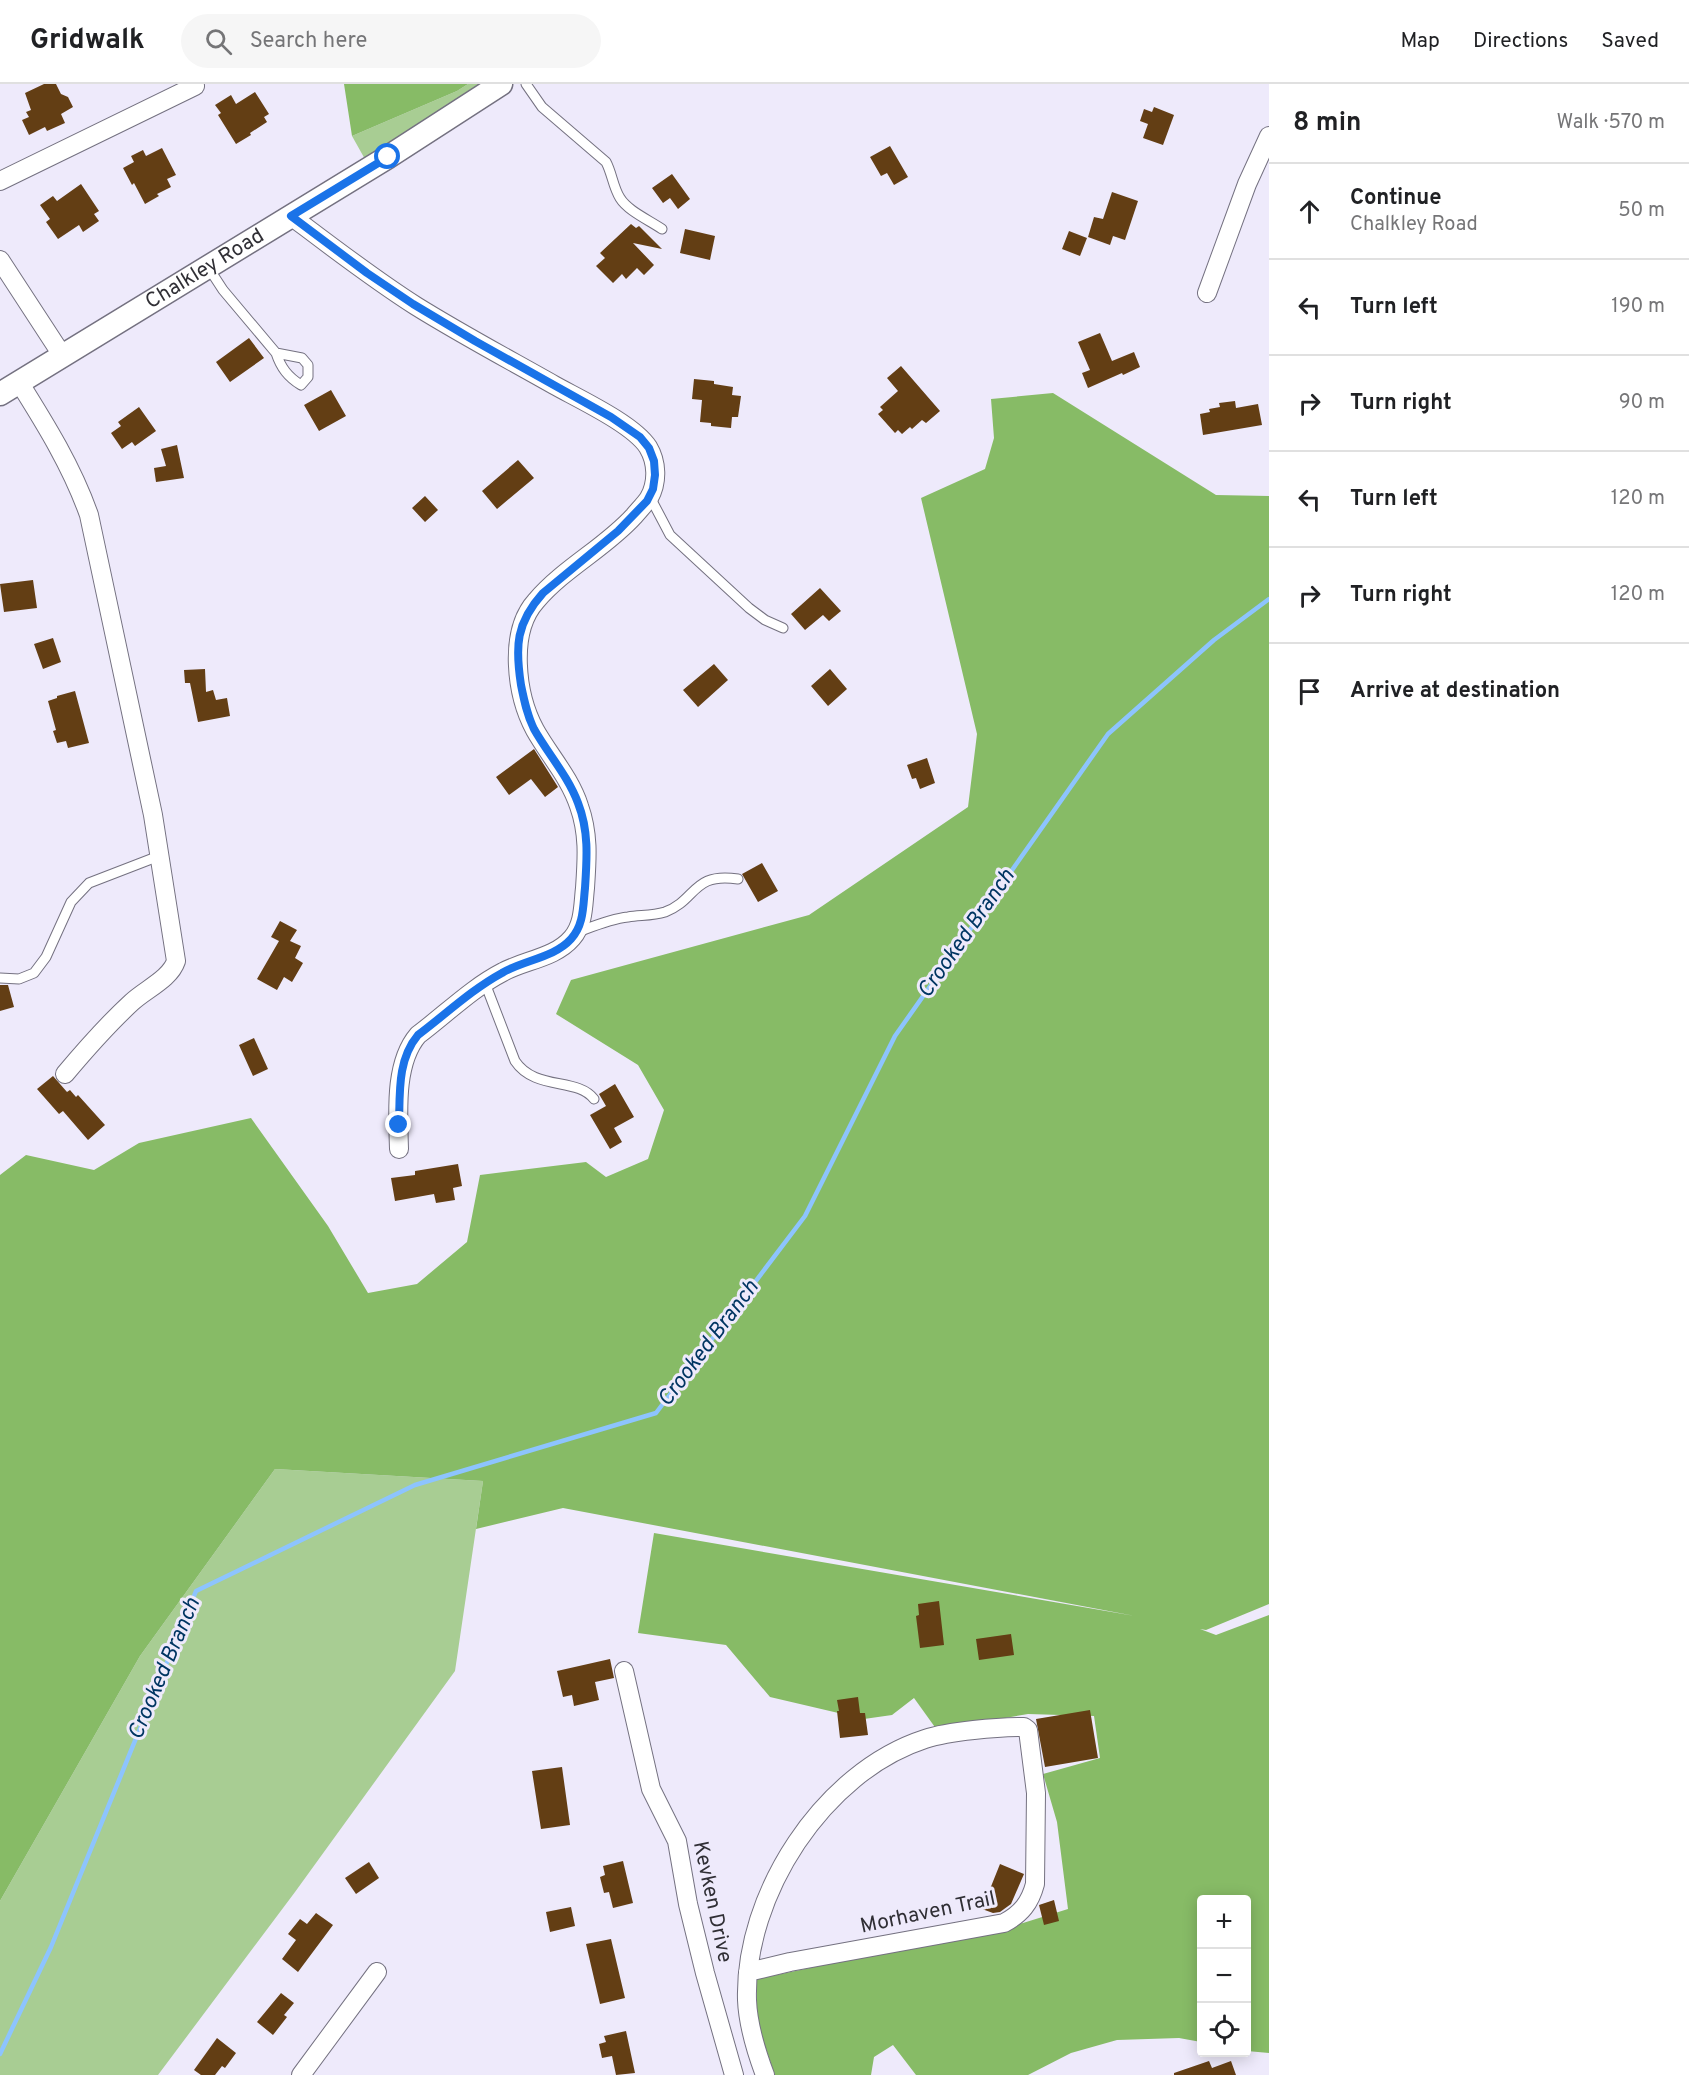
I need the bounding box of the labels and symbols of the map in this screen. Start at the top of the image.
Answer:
route start [374,143,400,169]
street label: Chalkley Road [140,222,269,315]
water label: Crooked Branch [912,864,1022,1004]
route end [385,1111,411,1137]
water label: Crooked Branch [653,1275,765,1413]
water label: Crooked Branch [123,1594,207,1744]
street label: Kevken Drive [686,1839,738,1965]
street label: Morhaven Trail [858,1885,998,1941]

